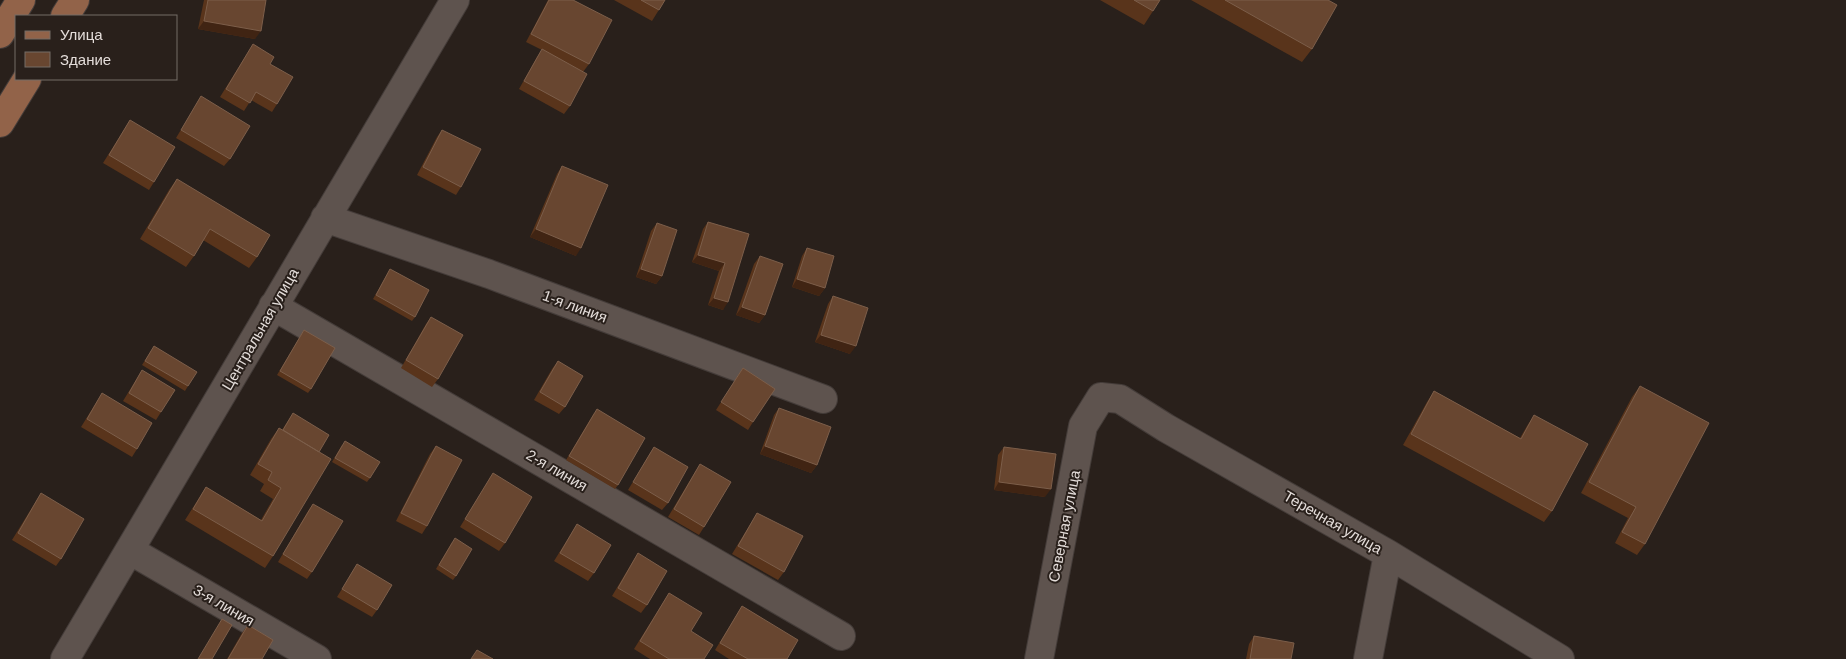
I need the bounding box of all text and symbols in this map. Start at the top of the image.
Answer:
legend [15,15,178,80]
text: Улица [60,26,103,43]
text: Здание [60,51,111,68]
street label: Центральная улица [218,264,302,393]
street label: 1-я линия [540,286,610,326]
street label: 2-я линия [524,446,590,494]
street label: Северная улица [1045,468,1083,583]
street label: Теречная улица [1281,487,1386,557]
street label: 3-я линия [191,581,257,629]

